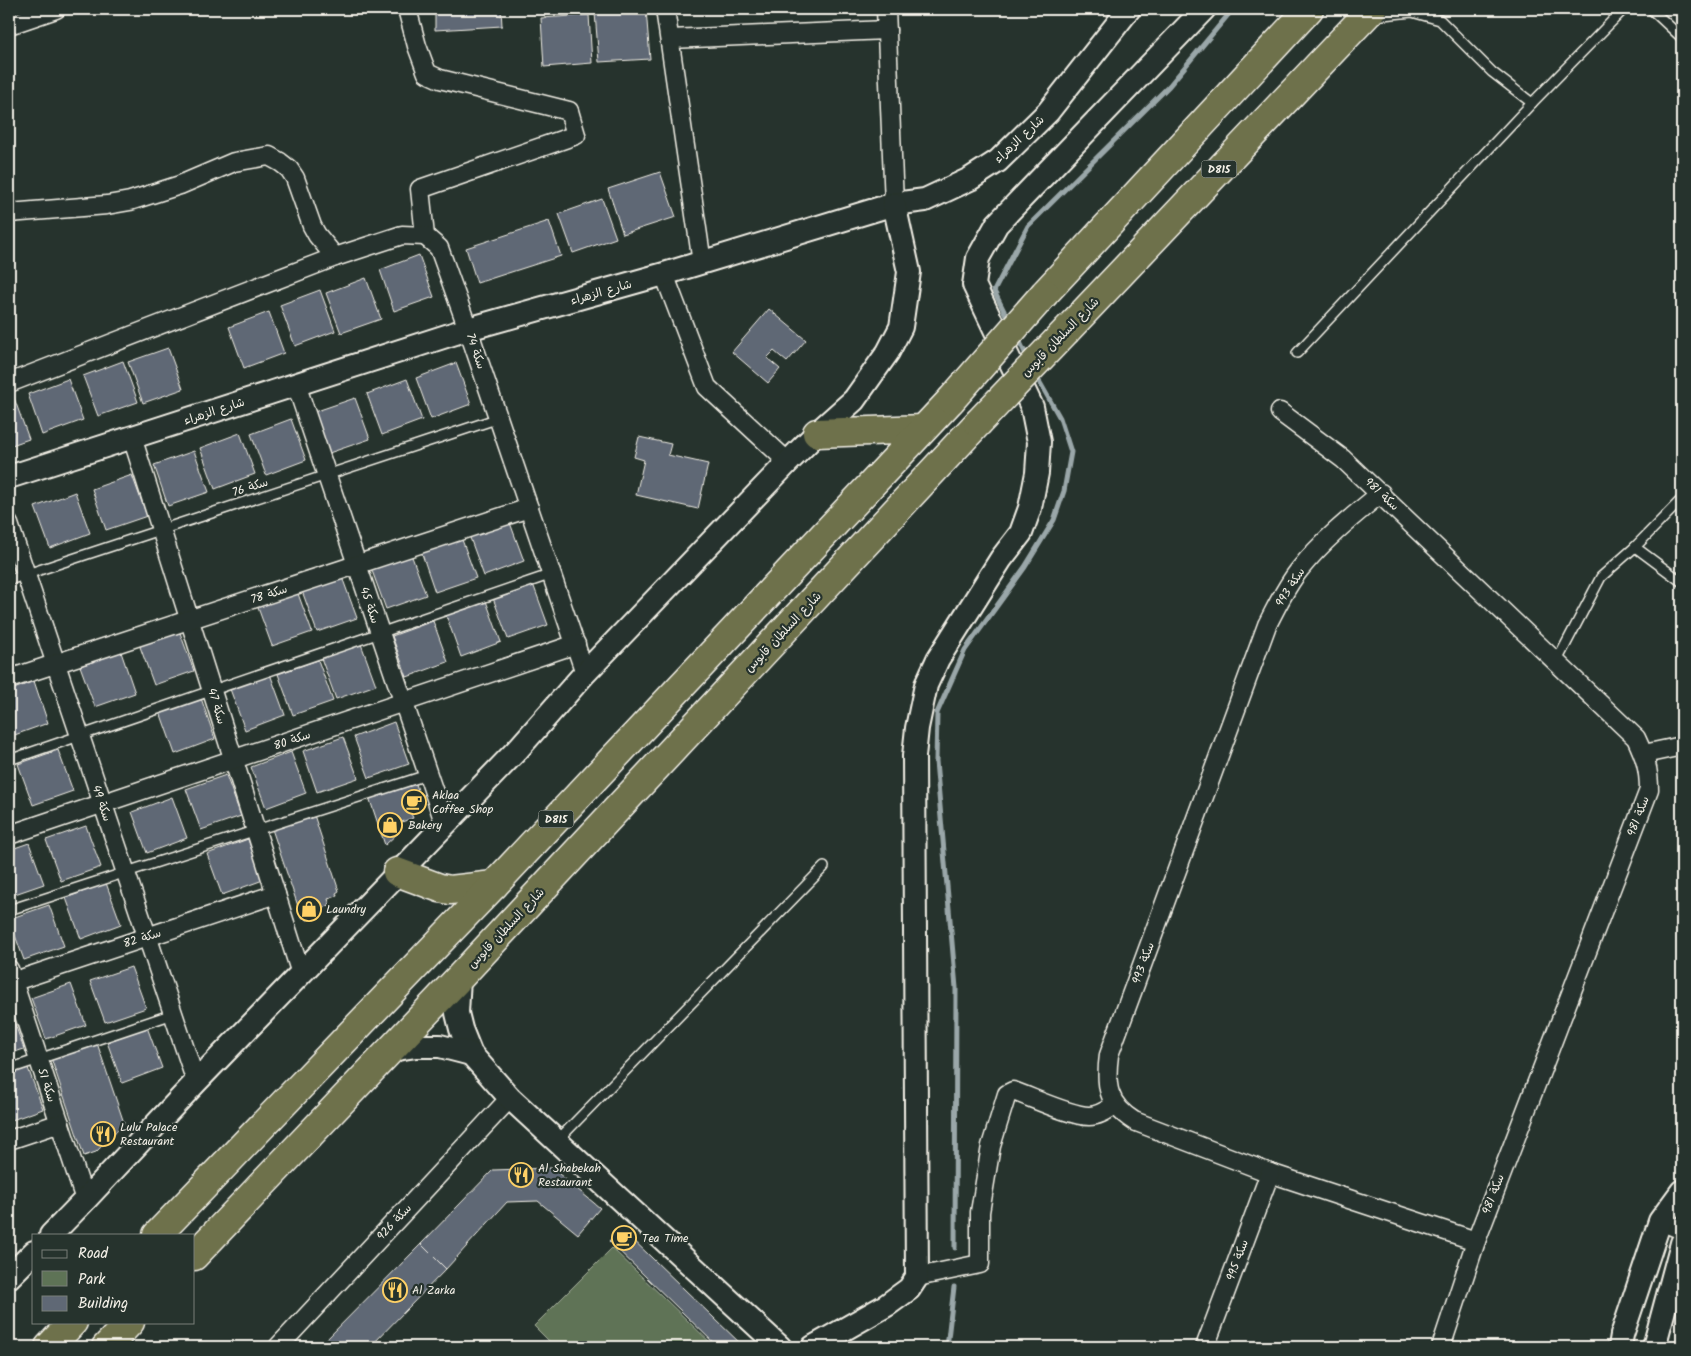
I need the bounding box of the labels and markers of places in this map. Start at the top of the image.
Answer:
place label: Aklaa Coffee Shop [432,786,494,819]
cafe icon: Aklaa Coffee Shop [401,789,427,815]
shop icon: Bakery [377,812,403,838]
place label: Bakery [408,816,442,835]
shop icon: Laundry [296,896,322,922]
place label: Laundry [326,900,366,919]
place label: Lulu Palace Restaurant [120,1118,178,1151]
restaurant icon: Lulu Palace Restaurant [90,1121,116,1147]
place label: Al Shabekah Restaurant [538,1159,601,1192]
restaurant icon: Al Shabekah Restaurant [508,1162,534,1188]
cafe icon: Tea Time [611,1225,637,1251]
place label: Tea Time [642,1229,689,1248]
restaurant icon: Al Zarka [382,1277,408,1303]
place label: Al Zarka [412,1281,456,1300]

